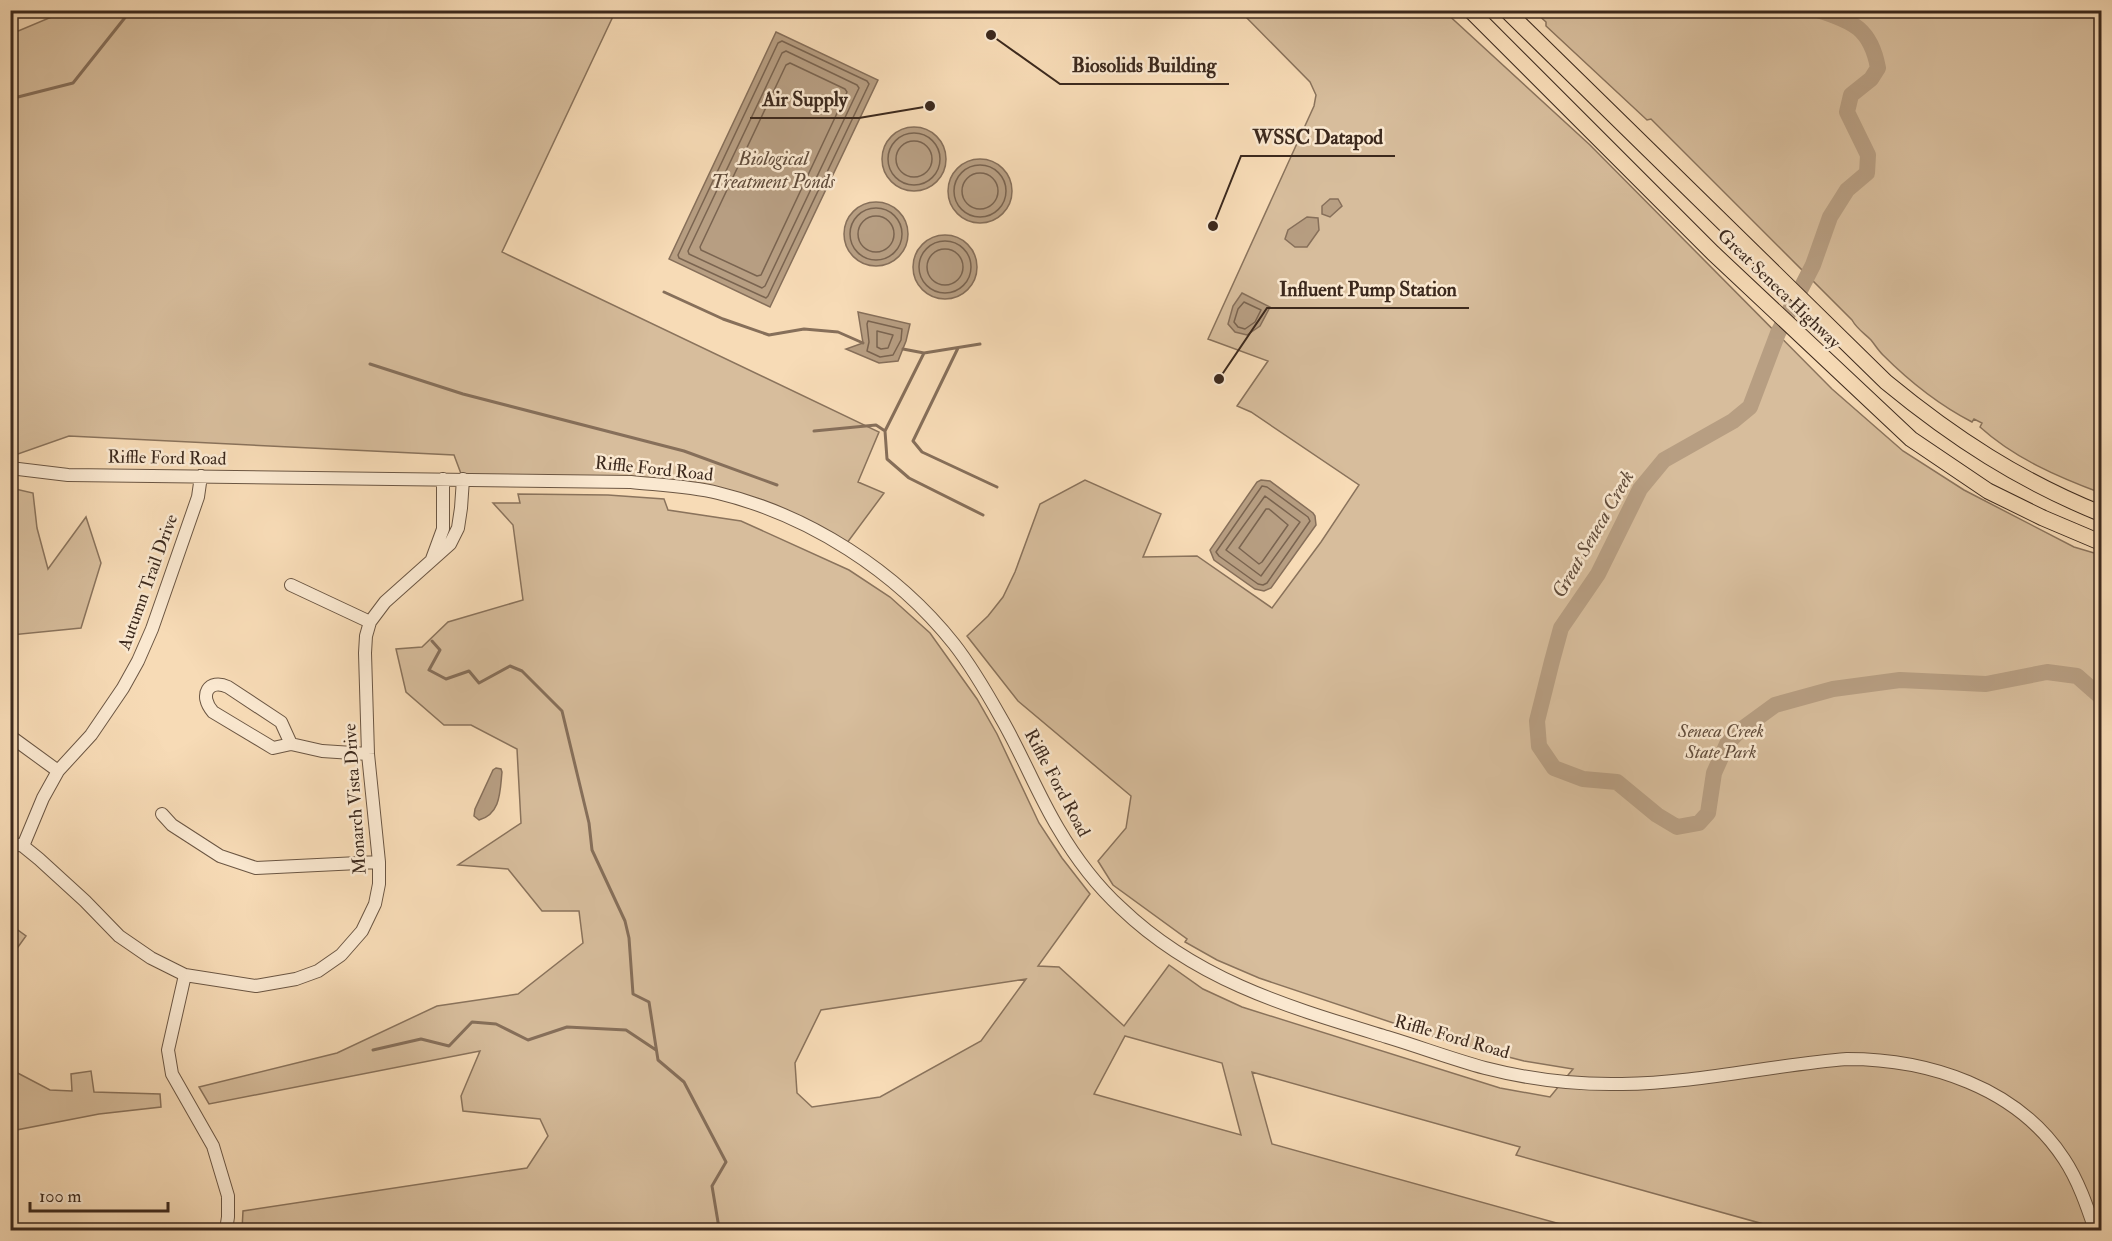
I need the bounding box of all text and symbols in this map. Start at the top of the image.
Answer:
callout: Biosolids Building [1060,46,1229,84]
text: Biosolids Building [1072,53,1217,79]
callout: Air Supply [750,80,859,118]
text: Air Supply [762,87,849,113]
callout: WSSC Datapod [1241,118,1395,156]
text: WSSC Datapod [1252,125,1383,151]
water label: Biological Treatment Ponds [711,146,835,194]
street label: Great Seneca Highway [1712,224,1846,355]
callout: Influent Pump Station [1267,270,1469,308]
text: Influent Pump Station [1279,277,1458,303]
street label: Riffle Ford Road [107,445,227,471]
street label: Riffle Ford Road [594,451,714,487]
water label: Great Seneca Creek [1546,466,1640,602]
street label: Autumn Trail Drive [112,511,183,654]
park label: Seneca Creek State Park [1677,720,1764,764]
street label: Monarch Vista Drive [338,722,372,875]
street label: Riffle Ford Road [1019,725,1095,841]
street label: Riffle Ford Road [1392,1010,1512,1064]
scale bar [30,1175,168,1213]
text: 100 m [39,1185,82,1208]

